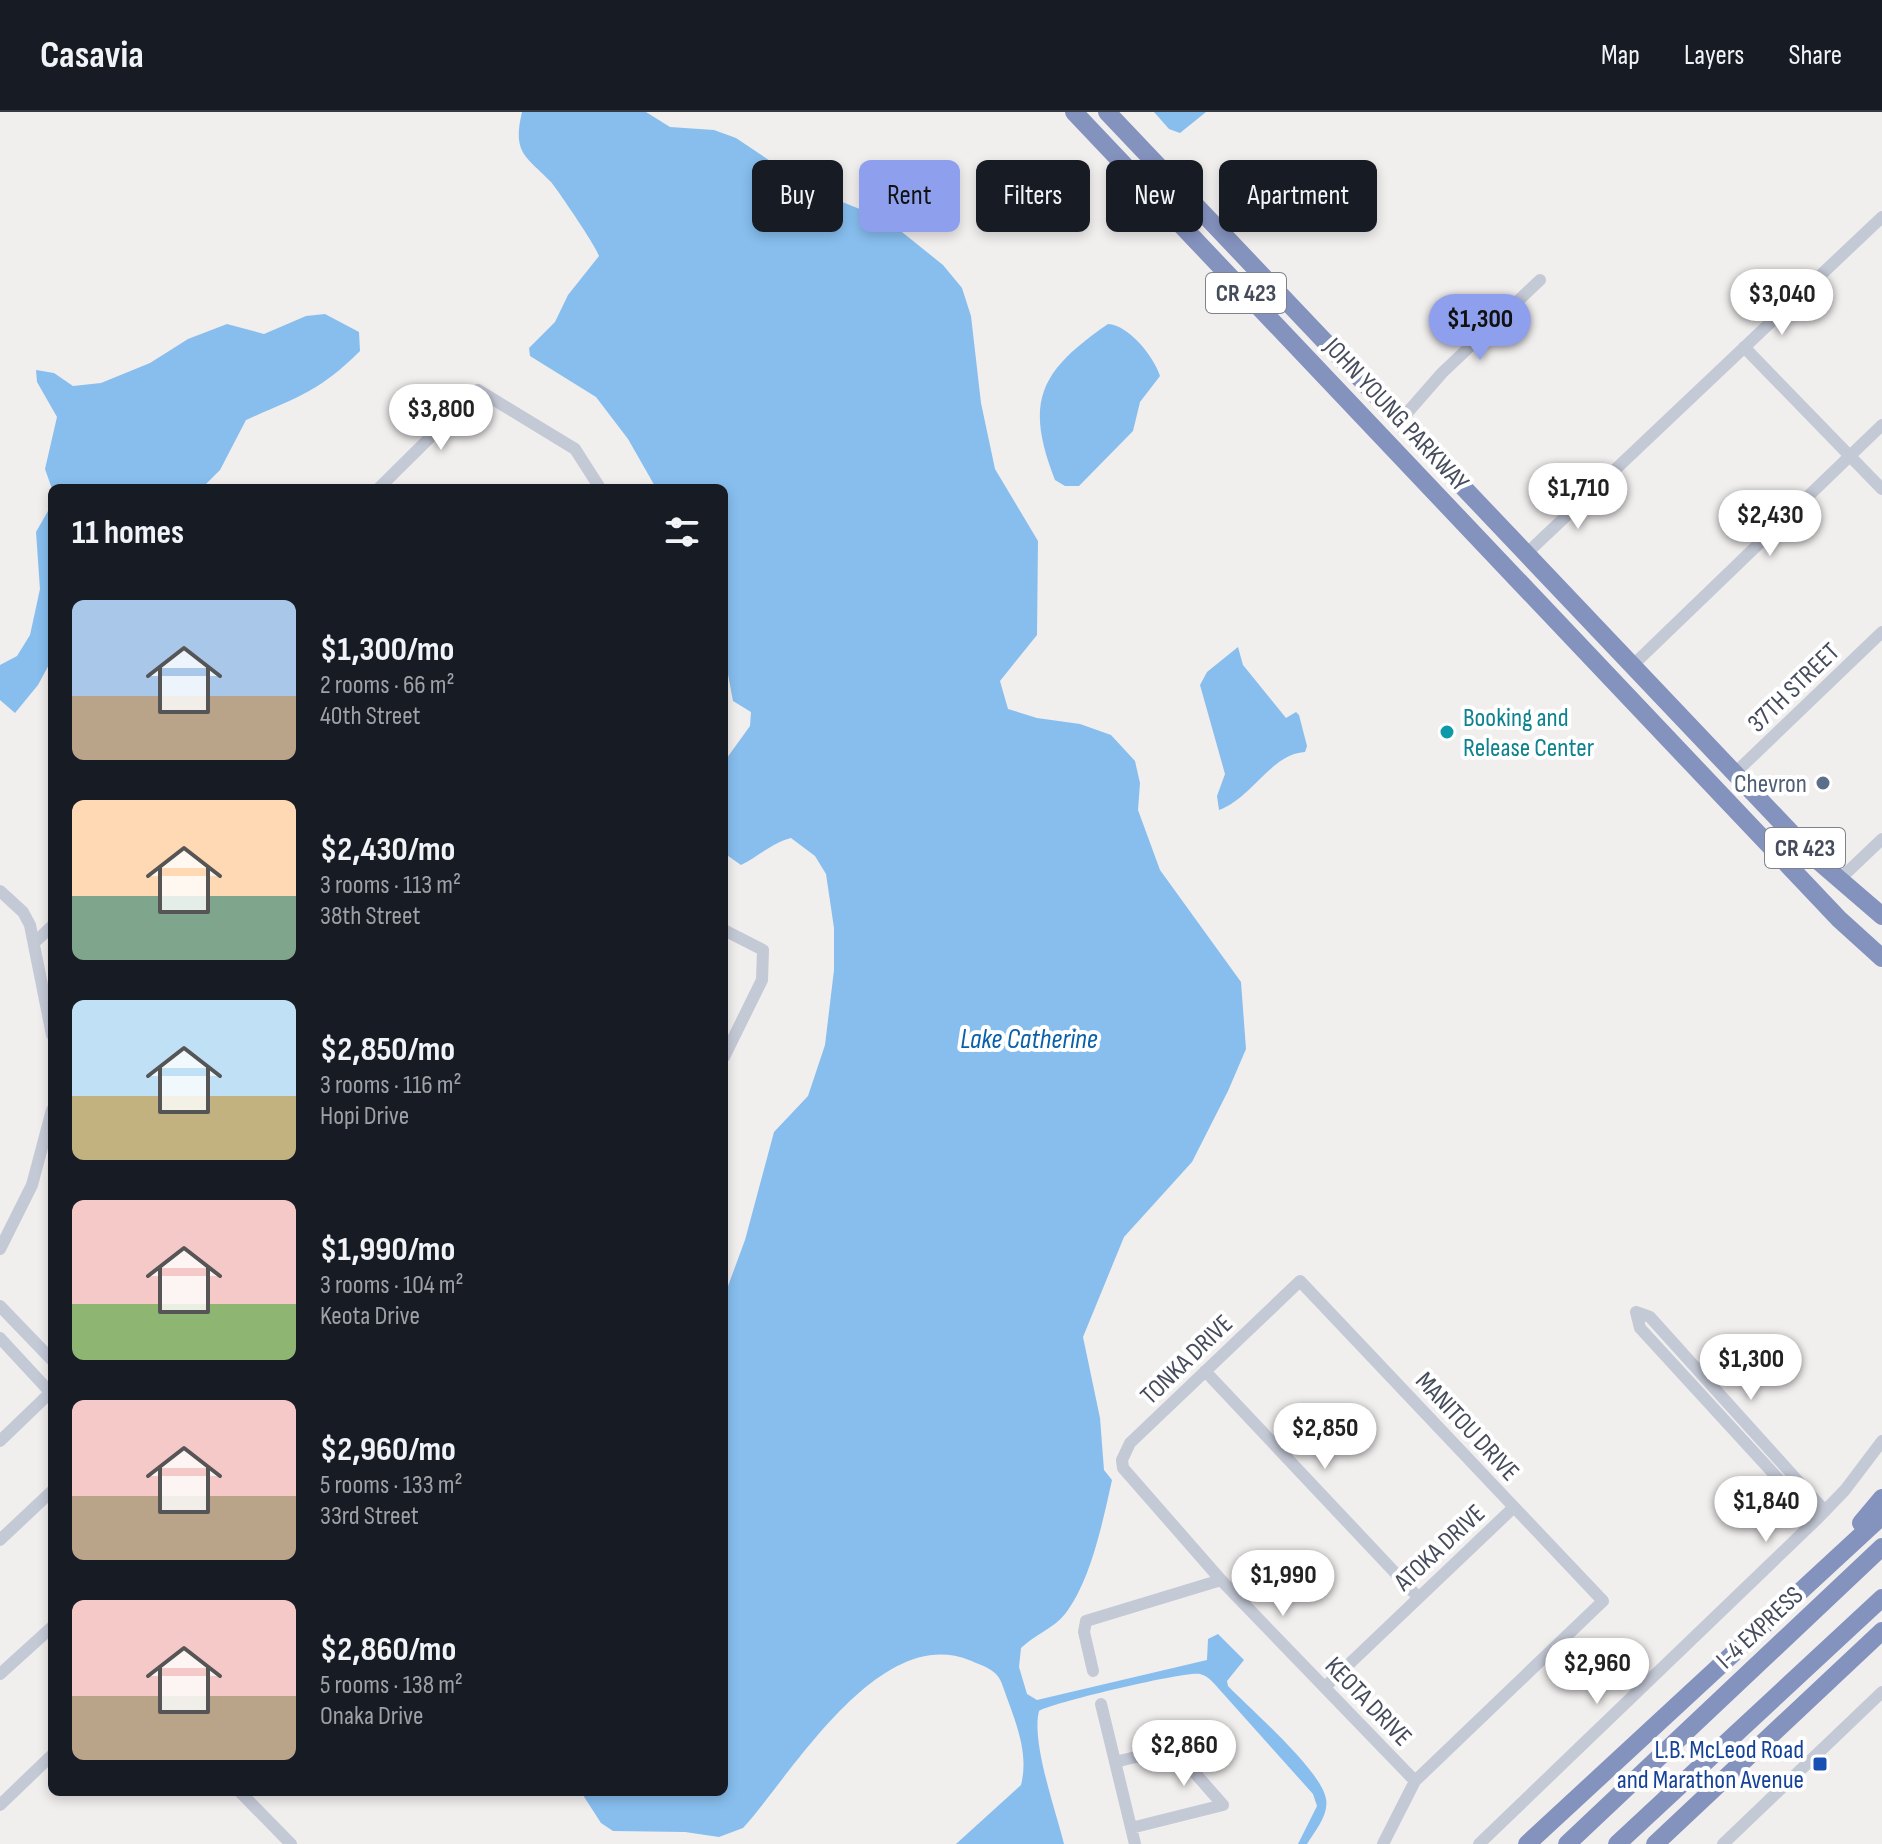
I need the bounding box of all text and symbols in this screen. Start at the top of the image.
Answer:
text: Casavia [40,33,144,78]
text: Map [1601,39,1640,72]
text: Layers [1684,39,1744,72]
text: Share [1788,39,1842,72]
chip: Buy [752,160,843,232]
chip: Rent [859,160,960,232]
chip: Filters [976,160,1090,232]
chip: New [1106,160,1203,232]
chip: Apartment [1219,160,1377,232]
pin: $3,040 [1717,269,1847,337]
road number: CR 423 [1206,273,1286,313]
text: $3,040 [1748,279,1816,310]
pin: $1,300 [1415,294,1545,362]
text: $1,300 [1447,304,1513,335]
street label: JOHN YOUNG PARKWAY [1316,331,1475,498]
pin: $3,800 [376,384,506,452]
text: $3,800 [407,394,475,425]
pin: $1,710 [1513,463,1643,531]
text: $1,710 [1546,473,1610,504]
pin: $2,430 [1705,490,1835,558]
text: $2,430 [1736,500,1804,531]
icon: filters [660,510,704,554]
text: 11 homes [72,512,184,553]
text: $1,300/mo [320,629,454,670]
icon: home [136,632,232,728]
street label: 37TH STREET [1742,637,1846,739]
text: 2 rooms · 66 m² [320,670,455,701]
text: 40th Street [320,701,421,732]
place label: Booking and Release Center [1463,703,1595,764]
marker: Booking and Release Center [1438,723,1456,741]
place label: Chevron [1734,769,1807,800]
marker: Chevron [1814,774,1832,792]
road number: CR 423 [1765,828,1845,868]
text: $2,430/mo [320,829,455,870]
icon: home [136,832,232,928]
text: 3 rooms · 113 m² [320,870,461,901]
text: 38th Street [320,901,420,932]
water label: Lake Catherine [960,1023,1098,1056]
text: $2,850/mo [320,1029,455,1070]
icon: home [136,1032,232,1128]
text: 3 rooms · 116 m² [320,1070,462,1101]
text: Hopi Drive [320,1101,409,1132]
text: $1,990/mo [320,1229,455,1270]
icon: home [136,1232,232,1328]
text: 3 rooms · 104 m² [320,1270,464,1301]
text: Keota Drive [320,1301,420,1332]
street label: TONKA DRIVE [1135,1309,1239,1411]
pin: $1,300 [1686,1334,1816,1402]
text: $1,300 [1718,1344,1784,1375]
street label: MANITOU DRIVE [1409,1366,1525,1488]
pin: $2,850 [1260,1403,1390,1471]
text: $2,850 [1292,1413,1358,1444]
text: $2,960/mo [320,1429,456,1470]
icon: home [136,1432,232,1528]
text: 5 rooms · 133 m² [320,1470,462,1501]
pin: $1,840 [1701,1476,1831,1544]
text: $1,840 [1732,1486,1800,1517]
street label: ATOKA DRIVE [1388,1498,1492,1598]
text: 33rd Street [320,1501,419,1532]
pin: $1,990 [1218,1550,1348,1618]
text: $1,990 [1249,1560,1317,1591]
street label: I-4 EXPRESS [1710,1580,1810,1676]
text: $2,860/mo [320,1629,456,1670]
icon: home [136,1632,232,1728]
pin: $2,960 [1532,1638,1662,1706]
text: $2,960 [1563,1648,1631,1679]
street label: KEOTA DRIVE [1318,1651,1418,1753]
text: 5 rooms · 138 m² [320,1670,463,1701]
text: Onaka Drive [320,1701,423,1732]
pin: $2,860 [1119,1720,1249,1788]
text: $2,860 [1150,1730,1218,1761]
place label: L.B. McLeod Road and Marathon Avenue [1617,1735,1804,1796]
marker: L.B. McLeod Road and Marathon Avenue [1811,1755,1829,1773]

